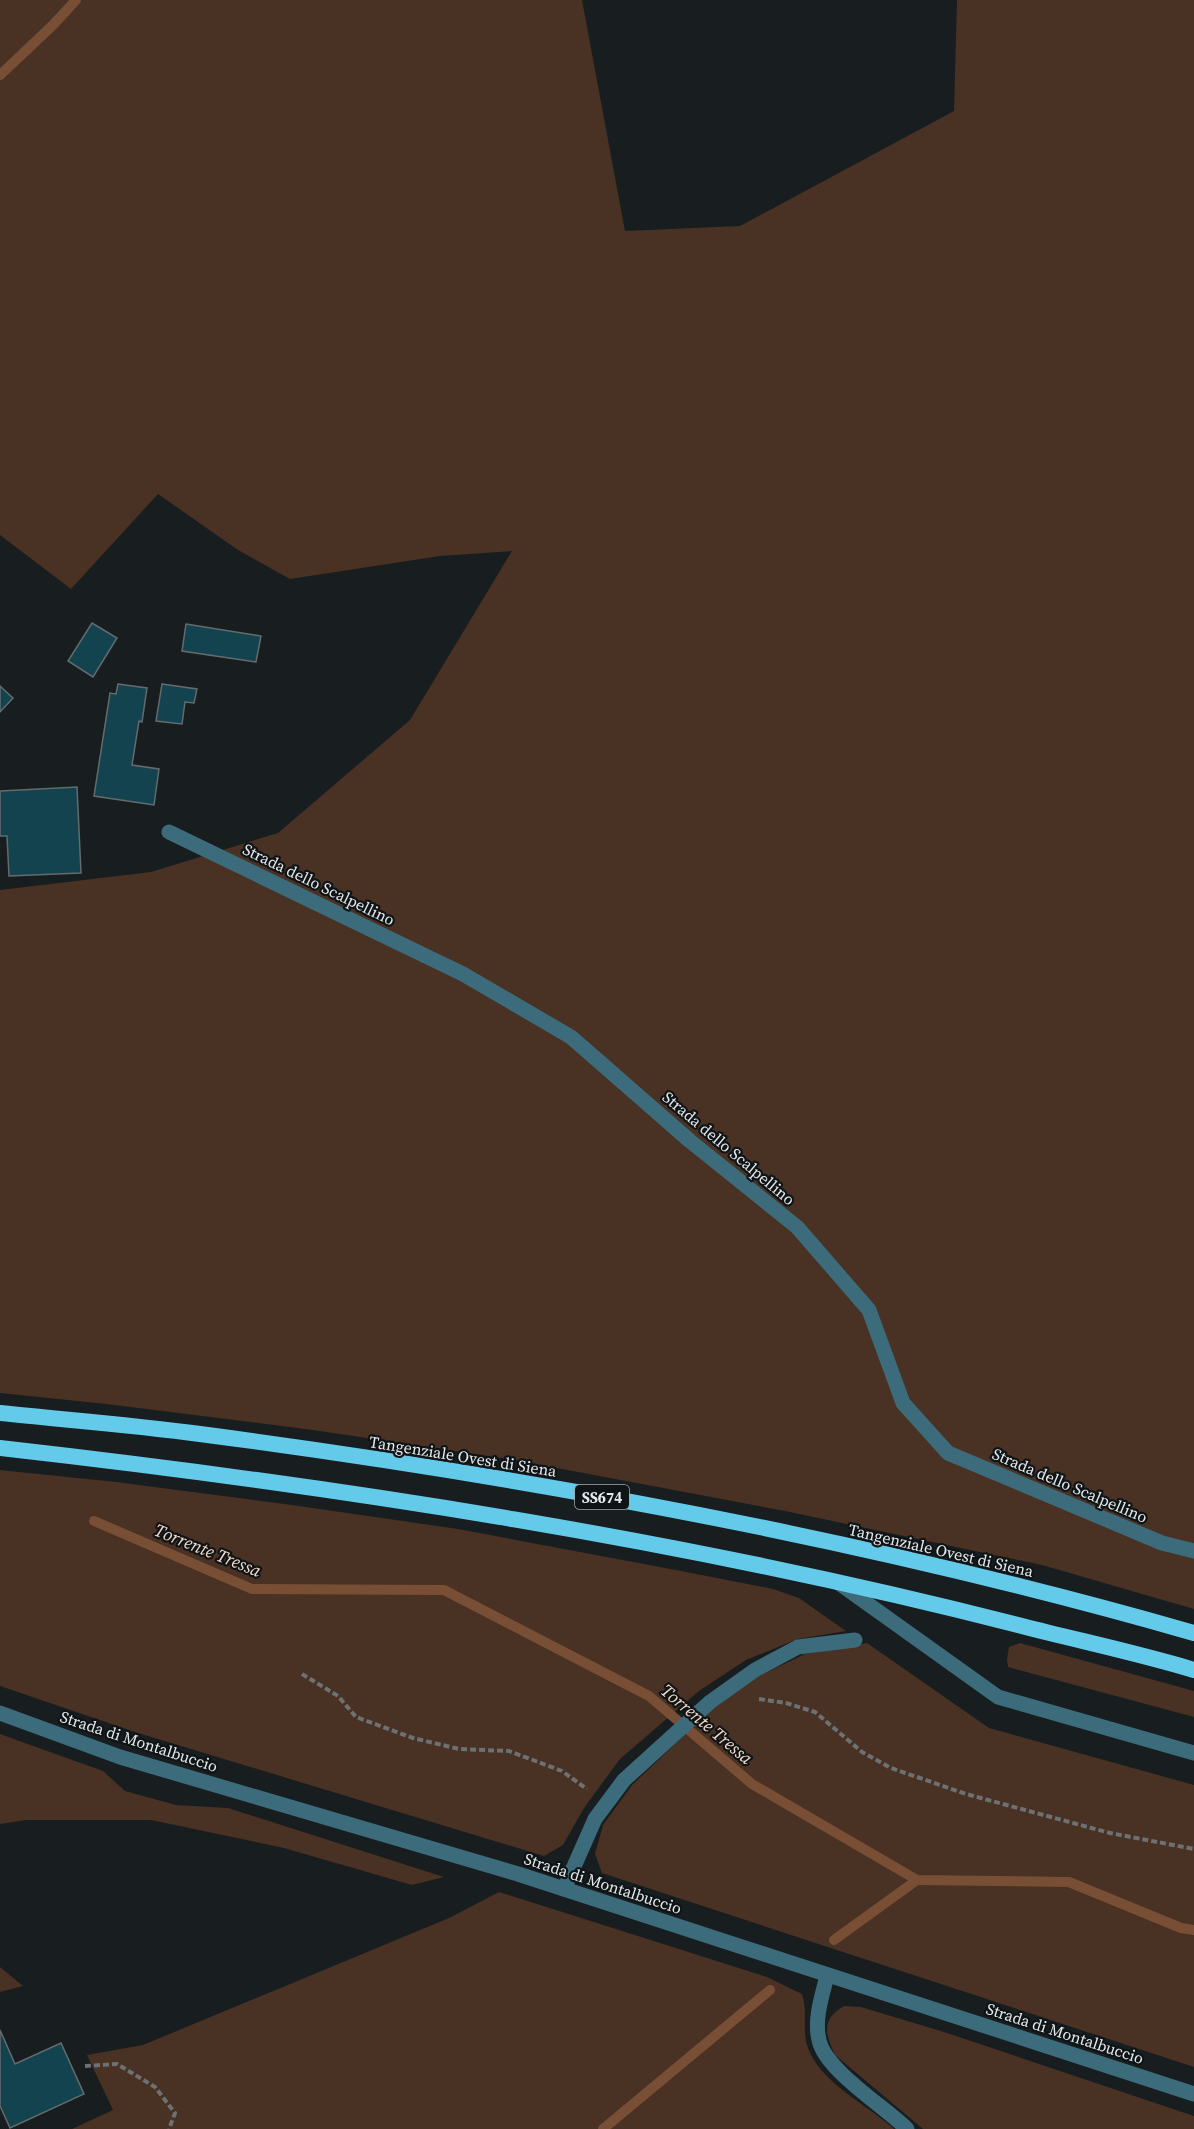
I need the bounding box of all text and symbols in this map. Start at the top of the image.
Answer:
street label: Strada dello Scalpellino [239,838,399,930]
street label: Strada dello Scalpellino [658,1086,800,1210]
street label: Tangenziale Ovest di Siena [368,1430,559,1482]
street label: Strada dello Scalpellino [989,1442,1151,1528]
road number: SS674 [575,1485,629,1509]
water label: Torrente Tressa [151,1517,266,1583]
street label: Tangenziale Ovest di Siena [846,1518,1037,1582]
water label: Torrente Tressa [656,1678,759,1770]
street label: Strada di Montalbuccio [57,1705,221,1777]
street label: Strada di Montalbuccio [521,1847,685,1919]
street label: Strada di Montalbuccio [983,1997,1147,2069]

